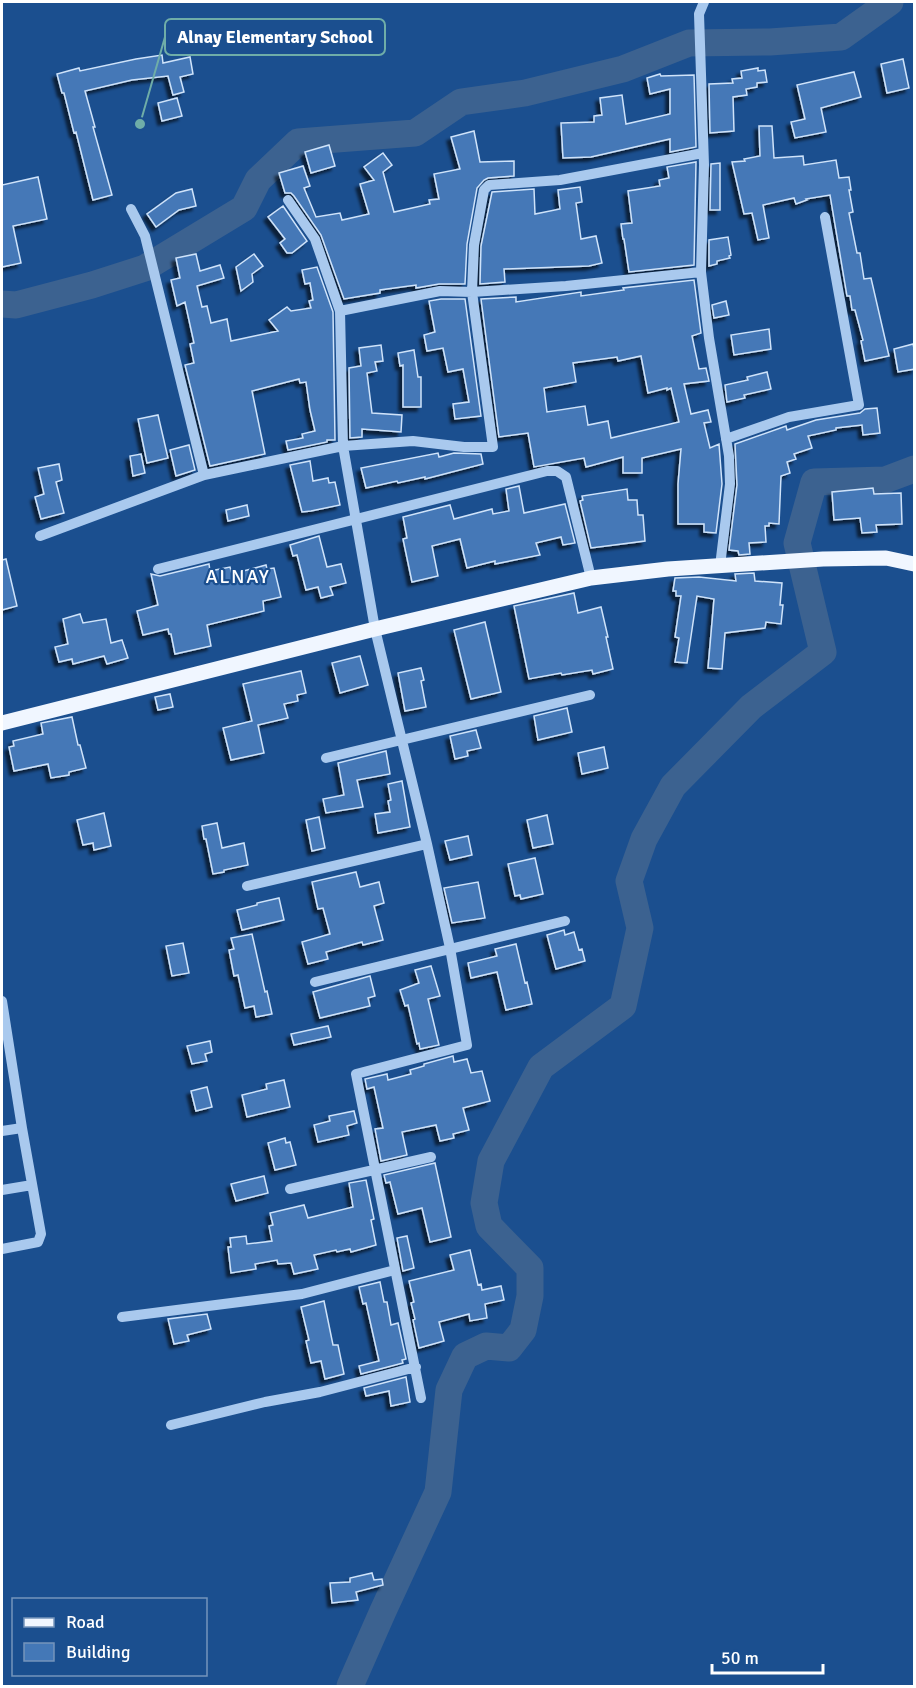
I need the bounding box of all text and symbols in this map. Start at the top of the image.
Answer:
callout: Alnay Elementary School [165,19,385,55]
text: Alnay Elementary School [177,26,373,48]
district label: ALNAY [206,564,270,589]
legend [12,1598,207,1676]
text: Road [66,1611,105,1633]
scale bar [712,1637,823,1675]
text: Building [66,1641,130,1663]
text: 50 m [721,1647,759,1669]

